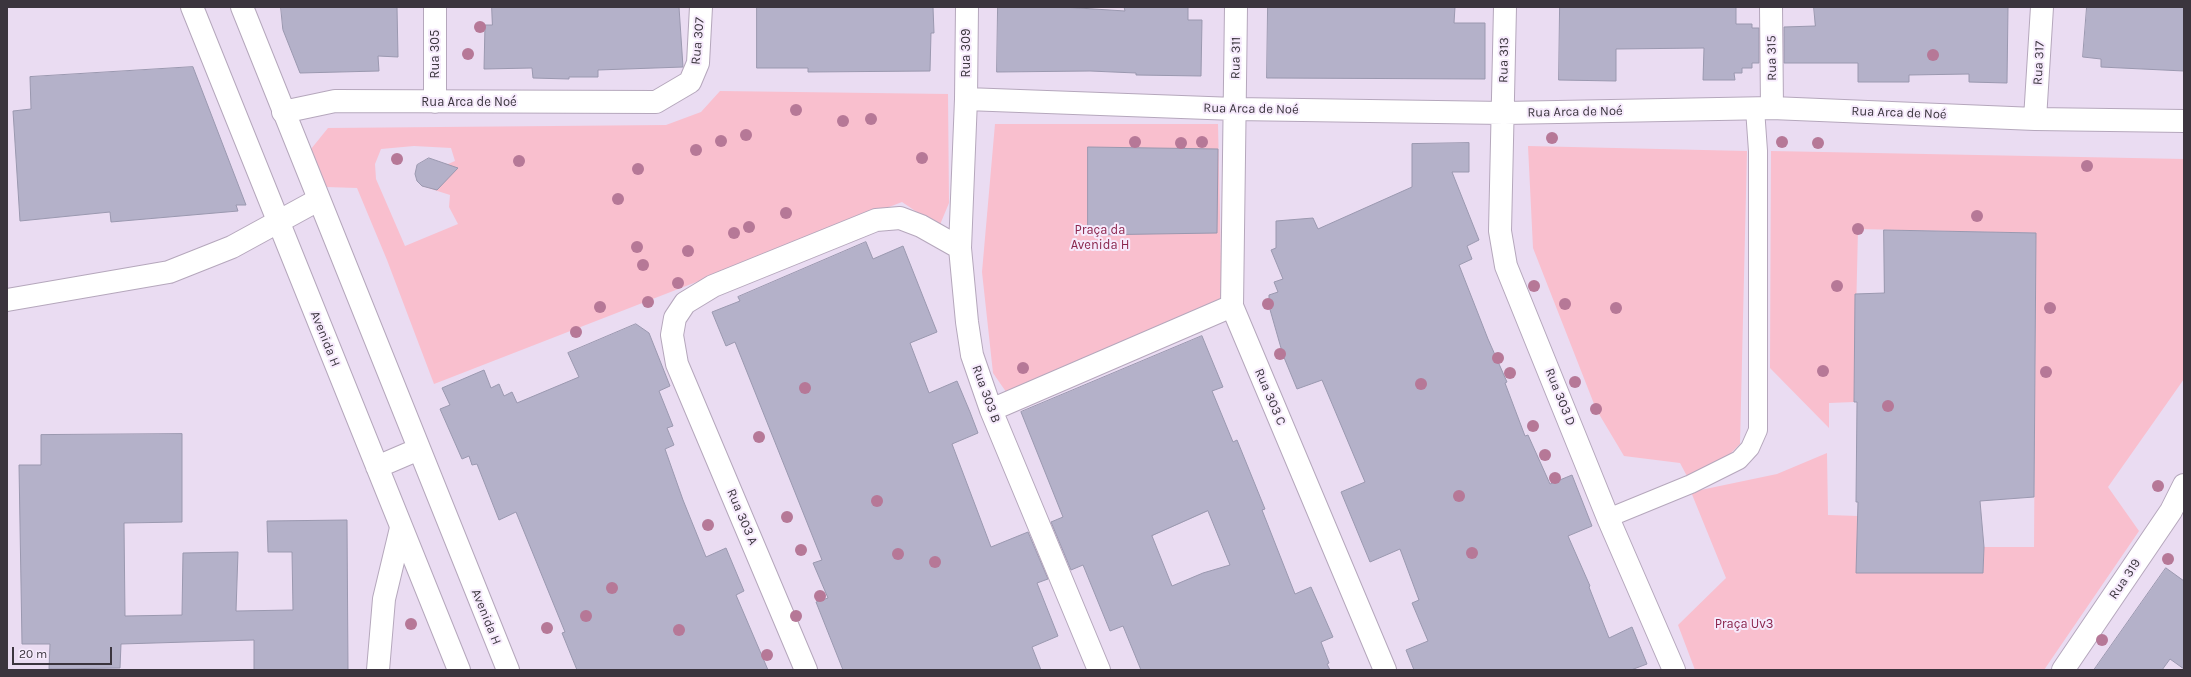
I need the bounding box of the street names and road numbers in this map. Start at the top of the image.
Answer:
street label: Rua 307 [688,17,708,65]
street label: Rua 309 [958,28,974,78]
street label: Rua 305 [427,30,443,78]
street label: Rua 315 [1764,35,1780,81]
street label: Rua 311 [1228,37,1244,79]
street label: Rua 313 [1496,37,1512,83]
street label: Rua 317 [2030,41,2048,85]
street label: Rua Arca de Noé [421,94,517,110]
street label: Rua Arca de Noé [1203,100,1299,118]
street label: Rua Arca de Noé [1527,103,1623,121]
street label: Rua Arca de Noé [1851,104,1947,122]
street label: Avenida H [307,309,343,369]
street label: Rua 303 B [968,363,1004,425]
street label: Rua 303 C [1251,366,1289,428]
street label: Rua 303 D [1541,366,1579,428]
street label: Rua 303 A [723,486,761,548]
street label: Rua 319 [2106,556,2144,602]
street label: Avenida H [468,587,504,647]

